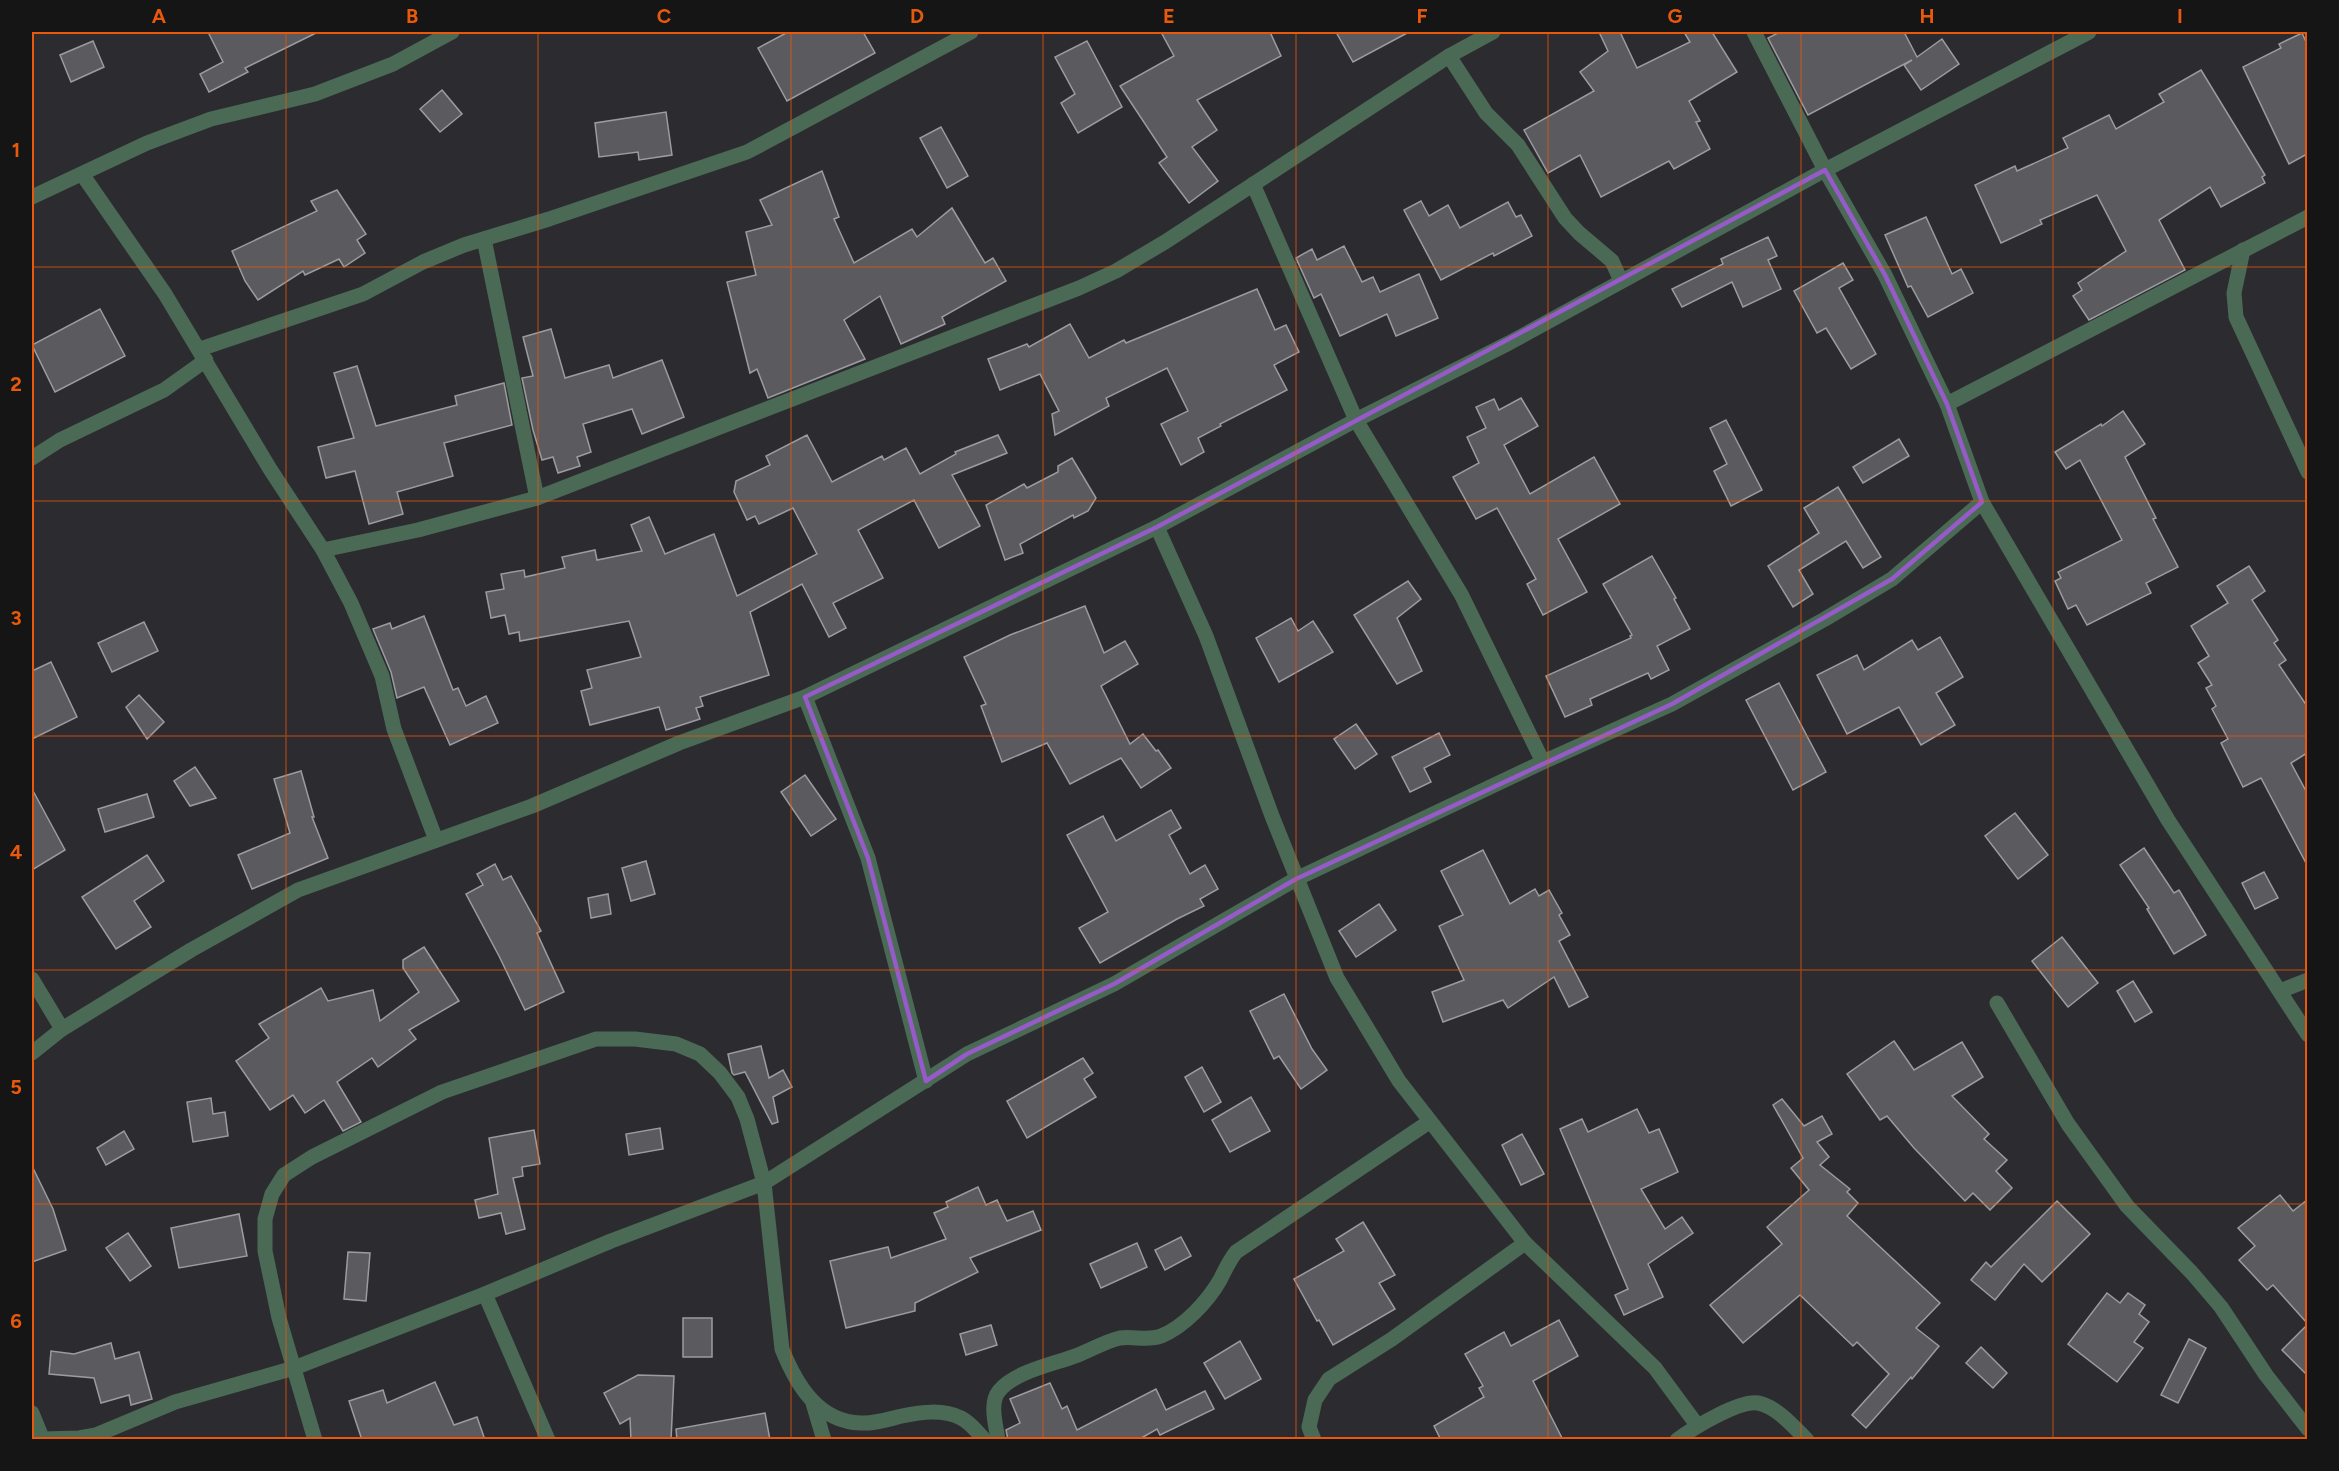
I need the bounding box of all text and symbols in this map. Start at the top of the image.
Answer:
text: A [152,4,167,28]
text: B [406,4,418,28]
text: C [657,4,671,28]
text: D [910,4,924,28]
text: E [1163,4,1175,28]
text: F [1416,4,1428,28]
text: G [1668,4,1683,28]
text: H [1920,4,1935,28]
text: I [2177,4,2183,28]
text: 1 [12,138,20,162]
text: 2 [10,372,22,396]
text: 3 [10,606,22,630]
text: 4 [10,840,23,864]
text: 5 [10,1075,22,1099]
text: 6 [10,1309,22,1333]

